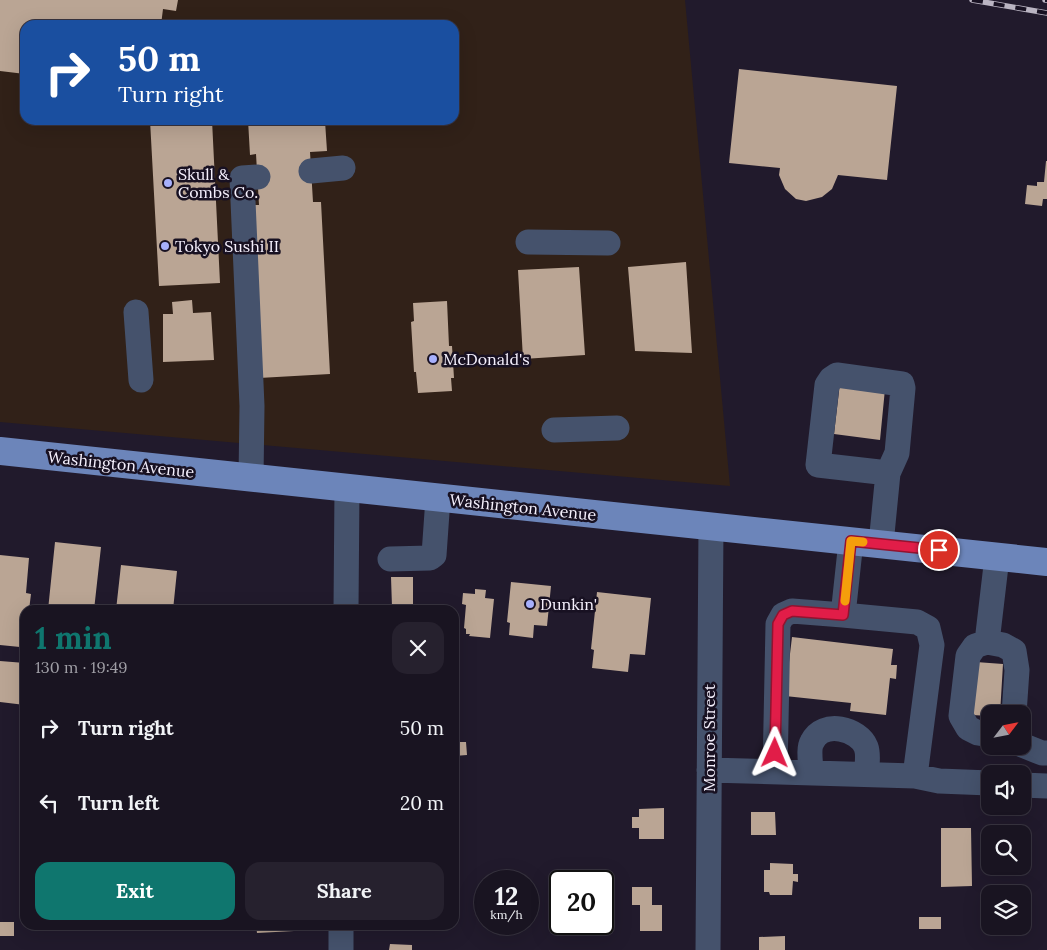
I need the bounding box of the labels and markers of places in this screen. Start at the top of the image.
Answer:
place label: Skull & Combs Co. [178,164,258,202]
marker: Skull & Combs Co. [162,177,174,189]
place label: Tokyo Sushi II [175,236,279,256]
marker: Tokyo Sushi II [159,240,171,252]
place label: McDonald's [443,349,530,369]
marker: McDonald's [427,353,439,365]
pin [918,529,960,571]
place label: Dunkin' [540,594,597,614]
marker: Dunkin' [524,598,536,610]

